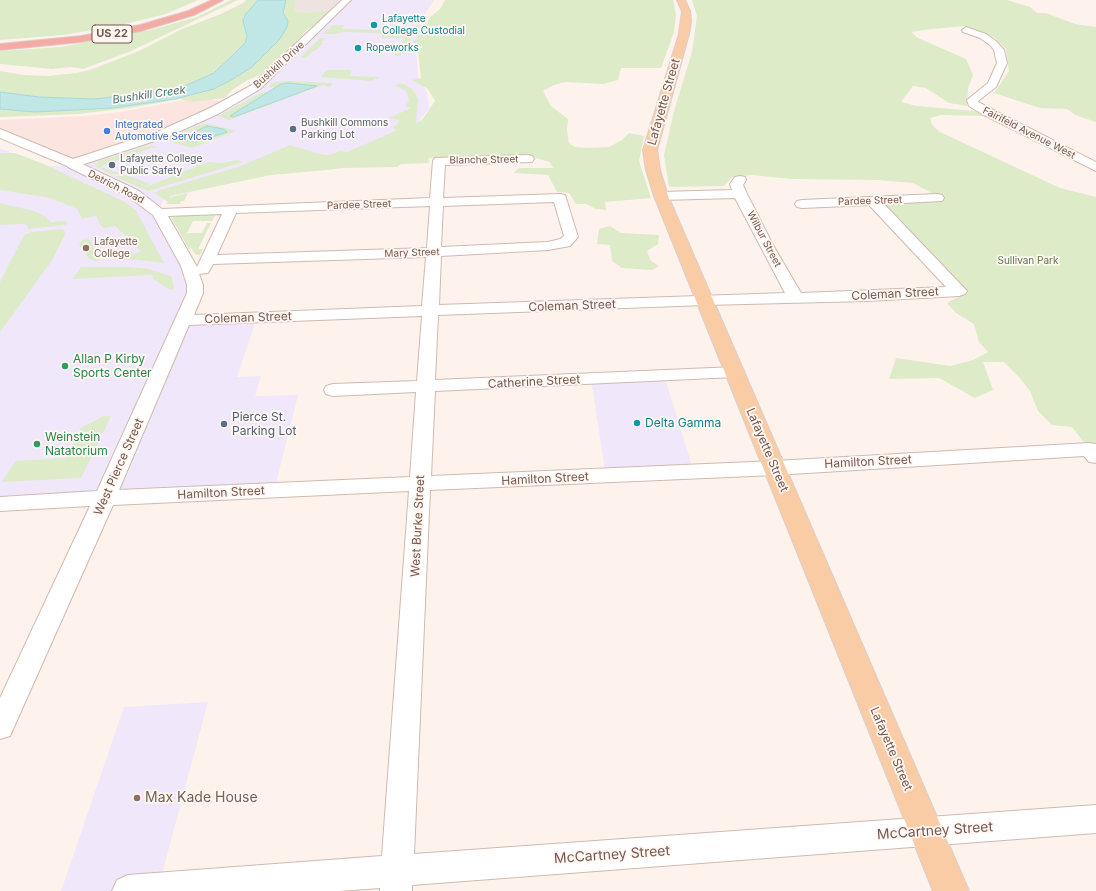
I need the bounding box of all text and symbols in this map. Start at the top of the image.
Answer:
place label: Lafayette College Custodial [382,13,465,36]
marker: Lafayette College Custodial [369,20,379,30]
road number: US 22 [92,25,132,43]
street label: Bushkill Drive [251,39,307,91]
place label: Ropeworks [366,42,419,54]
marker: Ropeworks [353,43,363,53]
street label: Lafayette Street [645,57,683,147]
water label: Bushkill Creek [112,83,186,107]
street label: Fairifeld Avenue West [981,104,1077,162]
place label: Bushkill Commons Parking Lot [301,117,388,140]
place label: Integrated Automotive Services [115,119,213,142]
marker: Bushkill Commons Parking Lot [288,124,298,134]
marker: Integrated Automotive Services [102,126,112,136]
place label: Lafayette College Public Safety [120,153,202,176]
street label: Blanche Street [449,153,519,167]
marker: Lafayette College Public Safety [107,160,117,170]
street label: Detrich Road [86,168,146,206]
street label: Pardee Street [838,194,902,208]
street label: Pardee Street [327,198,391,212]
street label: Wilbur Street [744,209,784,269]
place label: Lafayette College [94,236,138,260]
marker: Lafayette College [81,243,91,253]
street label: Mary Street [384,246,440,260]
park label: Sullivan Park [998,255,1058,267]
street label: Coleman Street [851,285,939,303]
street label: Coleman Street [528,297,616,315]
street label: Coleman Street [204,309,292,327]
place label: Allan P Kirby Sports Center [73,352,152,380]
marker: Allan P Kirby Sports Center [60,361,70,371]
street label: Catherine Street [487,372,581,392]
street label: Lafayette Street [743,406,791,494]
place label: Pierce St. Parking Lot [232,410,296,438]
street label: West Pierce Street [91,416,147,518]
place label: Delta Gamma [645,416,721,430]
marker: Delta Gamma [632,418,642,428]
marker: Pierce St. Parking Lot [219,419,229,429]
place label: Weinstein Natatorium [45,430,108,458]
marker: Weinstein Natatorium [32,439,42,449]
street label: Hamilton Street [824,453,912,471]
street label: Hamilton Street [501,470,589,488]
street label: West Burke Street [408,475,428,577]
street label: Hamilton Street [177,484,265,502]
street label: Lafayette Street [867,705,915,793]
place label: Max Kade House [145,790,258,806]
marker: Max Kade House [132,793,142,803]
street label: McCartney Street [876,819,994,843]
street label: McCartney Street [553,843,671,867]

